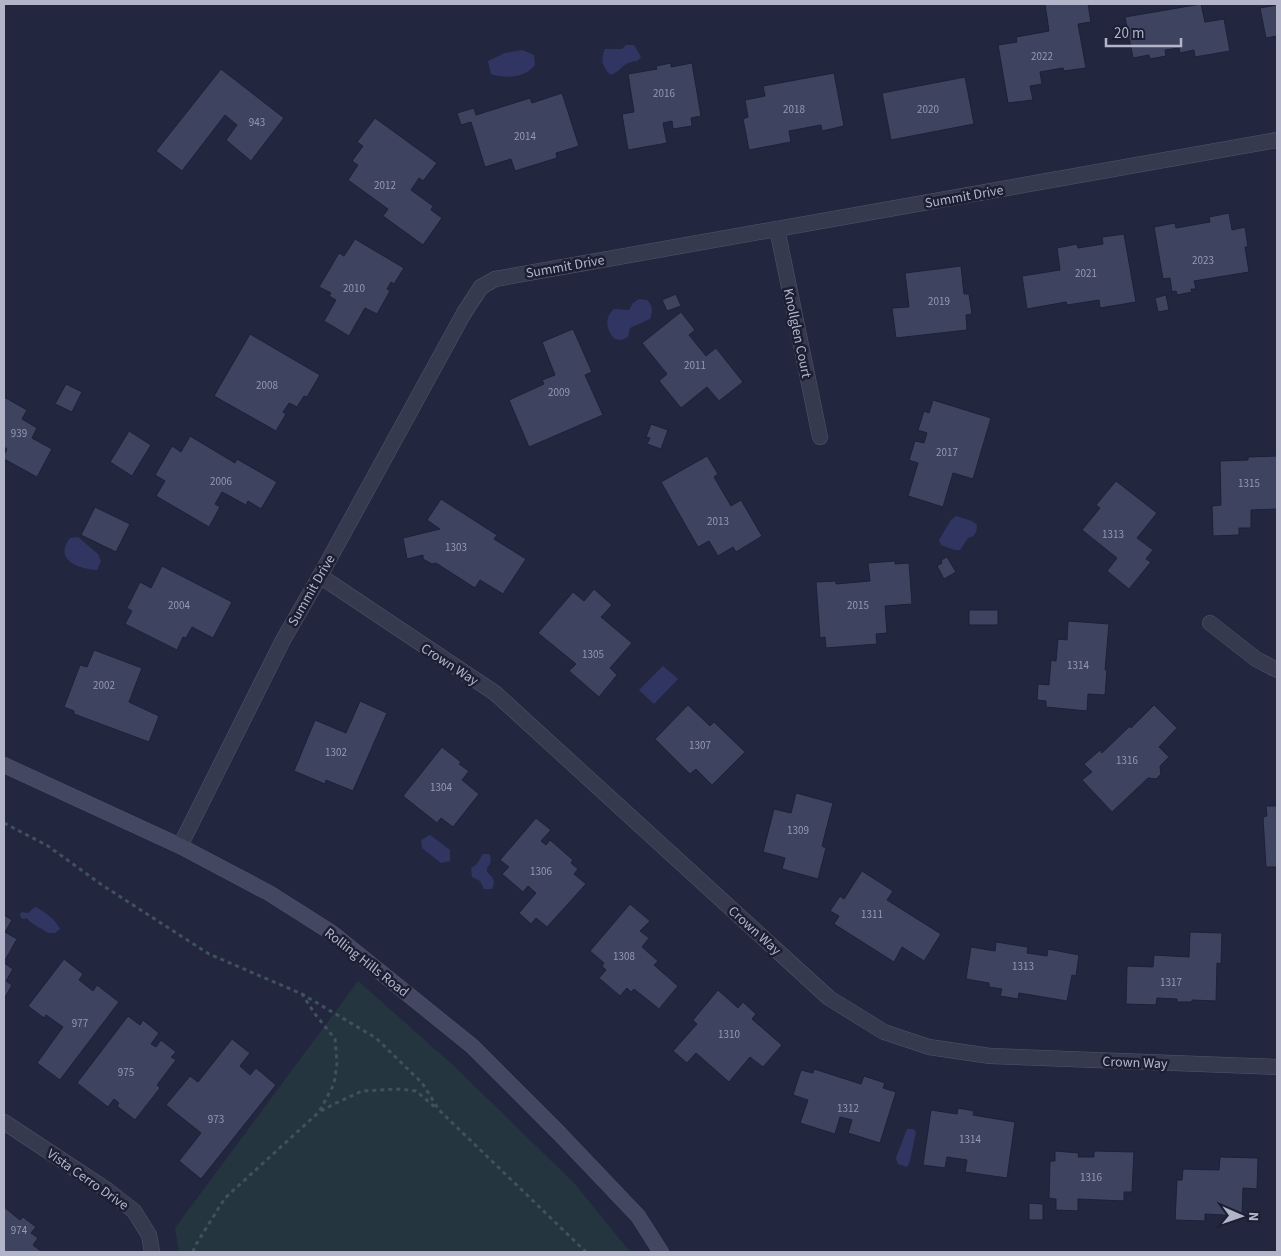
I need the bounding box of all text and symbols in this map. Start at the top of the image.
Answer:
scale bar [1106,15,1181,47]
text: 20 m [1114,23,1144,44]
house number: 2022 [1031,49,1053,64]
house number: 2016 [653,86,675,101]
house number: 2018 [783,102,805,117]
house number: 2020 [917,102,939,117]
house number: 943 [249,115,265,130]
house number: 2014 [514,129,536,144]
house number: 2012 [374,178,396,193]
street label: Summit Drive [923,180,1005,214]
street label: Summit Drive [524,250,606,284]
house number: 2023 [1192,253,1214,268]
house number: 2021 [1075,266,1097,281]
house number: 2010 [343,281,365,296]
street label: Knollglen Court [778,286,816,380]
house number: 2019 [928,294,950,309]
house number: 2011 [684,358,706,373]
house number: 2008 [256,378,278,393]
house number: 2009 [548,385,570,400]
house number: 939 [11,426,27,441]
house number: 2017 [936,445,958,460]
house number: 2006 [210,474,232,489]
house number: 1315 [1238,476,1260,491]
house number: 2013 [707,514,729,529]
house number: 1313 [1102,527,1124,542]
house number: 1303 [445,540,467,555]
street label: Summit Drive [283,551,340,630]
house number: 2004 [168,598,190,613]
house number: 2015 [847,598,869,613]
street label: Crown Way [417,639,483,691]
house number: 1305 [582,647,604,662]
house number: 1314 [1067,658,1089,673]
house number: 2002 [93,678,115,693]
house number: 1307 [689,738,711,753]
house number: 1302 [325,745,347,760]
house number: 1316 [1116,753,1138,768]
house number: 1304 [430,780,452,795]
house number: 1309 [787,823,809,838]
house number: 1306 [530,864,552,879]
street label: Crown Way [723,902,786,960]
house number: 1311 [861,907,883,922]
street label: Rolling Hills Road [320,924,413,1002]
house number: 1308 [613,949,635,964]
house number: 1313 [1012,959,1034,974]
house number: 1317 [1160,975,1182,990]
house number: 977 [72,1016,88,1031]
house number: 1310 [718,1027,740,1042]
street label: Crown Way [1102,1052,1168,1074]
house number: 975 [118,1065,134,1080]
house number: 1312 [837,1101,859,1116]
house number: 973 [208,1112,224,1127]
house number: 1314 [959,1132,981,1147]
street label: Vista Cerro Drive [42,1144,132,1216]
house number: 1316 [1080,1170,1102,1185]
north arrow [1216,1191,1266,1241]
text: N [1243,1211,1263,1221]
house number: 974 [11,1223,28,1238]

